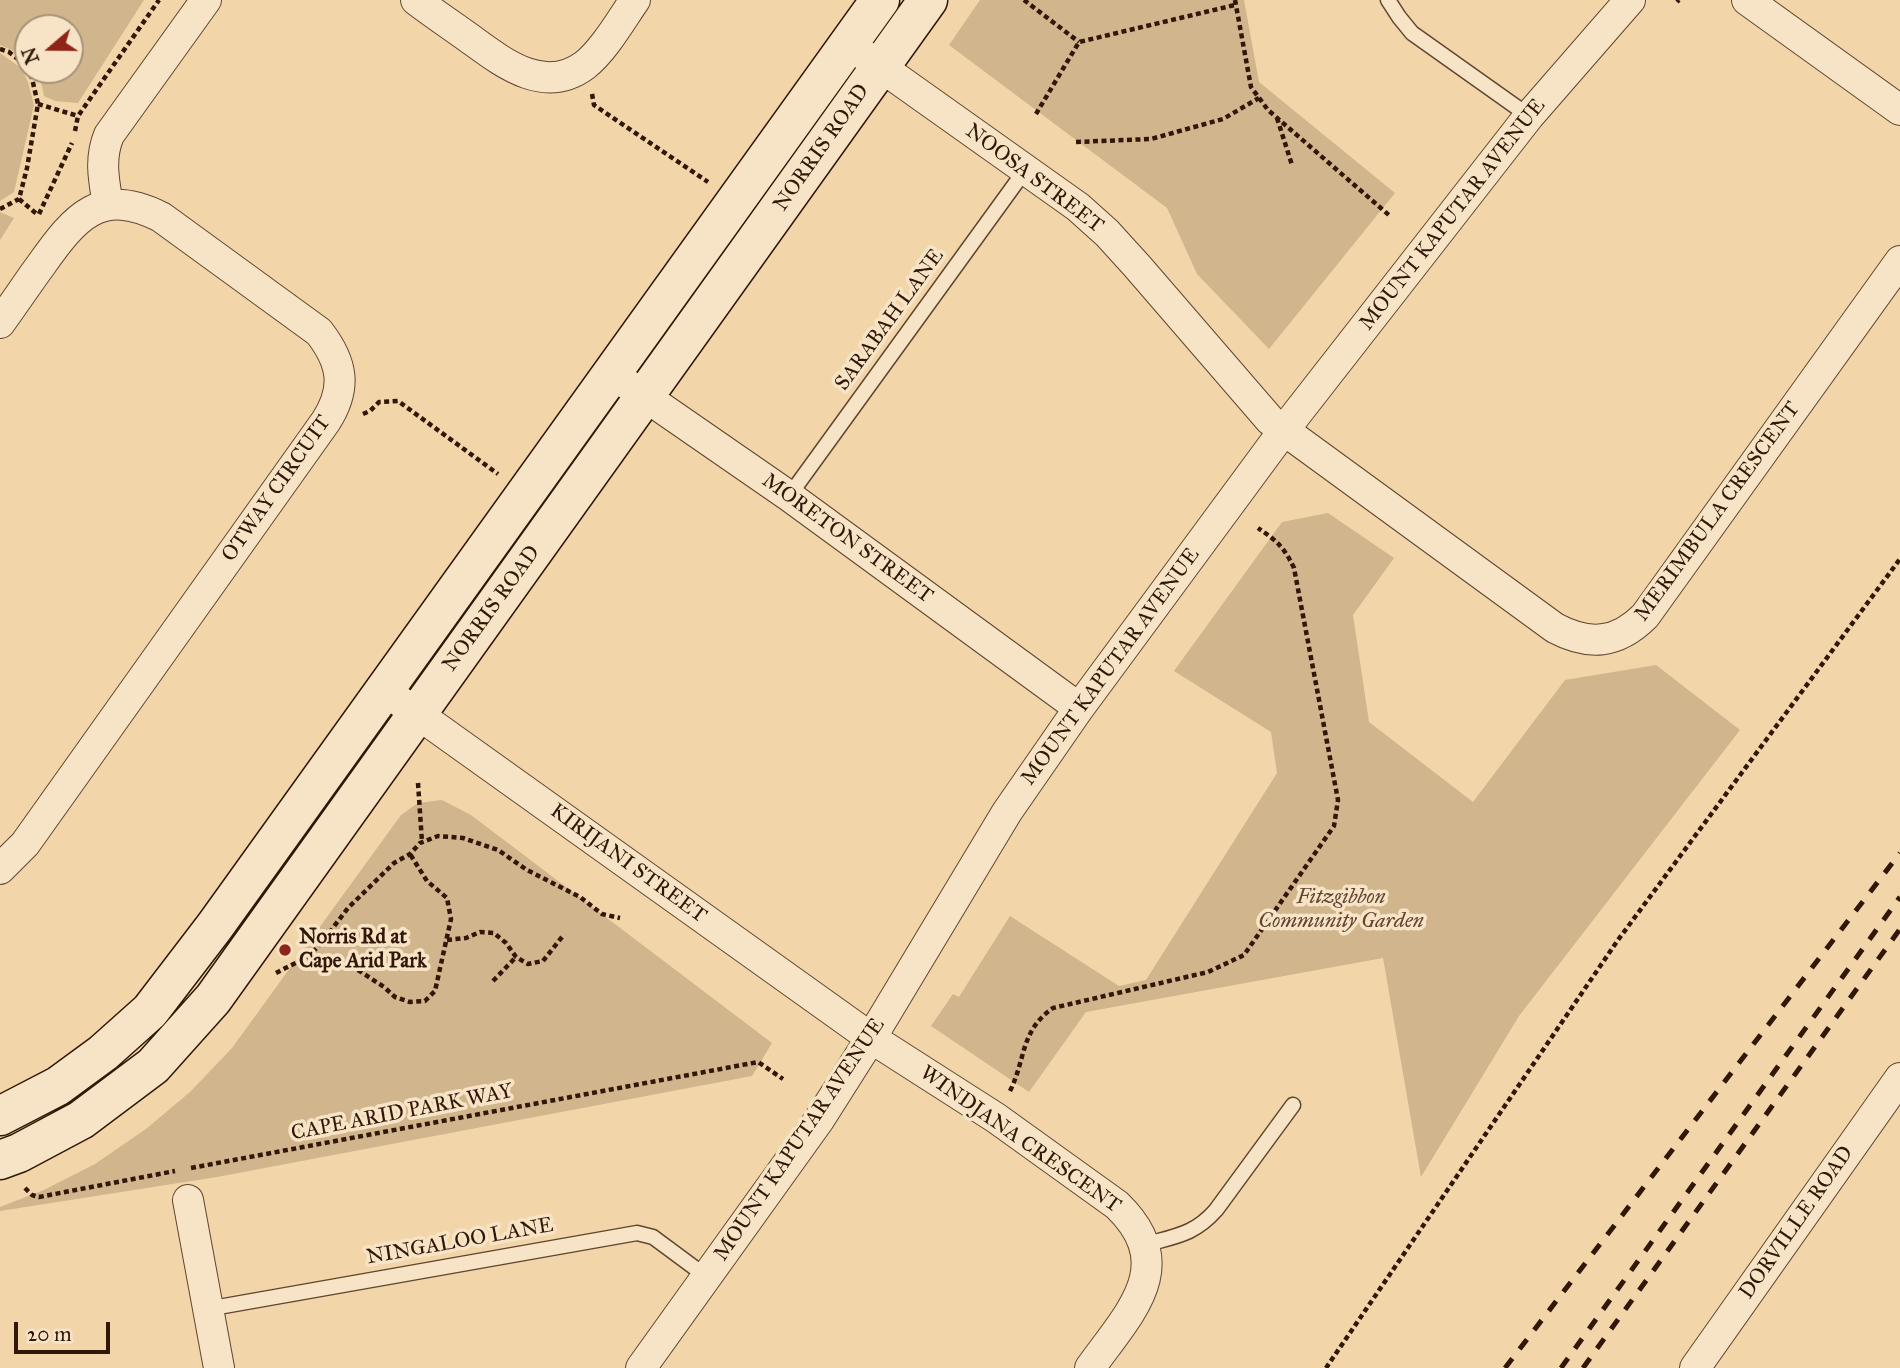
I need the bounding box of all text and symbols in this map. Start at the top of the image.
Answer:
north arrow [14,14,84,84]
text: N [17,44,44,67]
street label: NORRIS ROAD [769,80,875,216]
street label: MOUNT KAPUTAR AVENUE [1355,94,1551,336]
street label: NOOSA STREET [960,119,1108,239]
street label: SARABAH LANE [830,244,950,396]
street label: MERIMBULA CRESCENT [1630,397,1806,627]
street label: OTWAY CIRCUIT [217,411,337,567]
street label: MORETON STREET [757,468,937,610]
street label: NORRIS ROAD [438,541,546,677]
street label: MOUNT KAPUTAR AVENUE [1016,543,1206,791]
street label: KIRIJANI STREET [545,799,711,929]
park label: Fitzgibbon Community Garden [1258,885,1424,935]
place label: Norris Rd at Cape Arid Park [299,925,427,975]
marker: Norris Rd at Cape Arid Park [277,942,293,958]
street label: MOUNT KAPUTAR AVENUE [709,1014,891,1266]
street label: WINDJANA CRESCENT [915,1061,1125,1219]
street label: CAPE ARID PARK WAY [289,1079,515,1147]
street label: DORVILLE ROAD [1735,1142,1859,1304]
street label: NINGALOO LANE [365,1213,555,1271]
scale bar [18,1308,114,1352]
text: 20 m [27,1321,72,1347]

